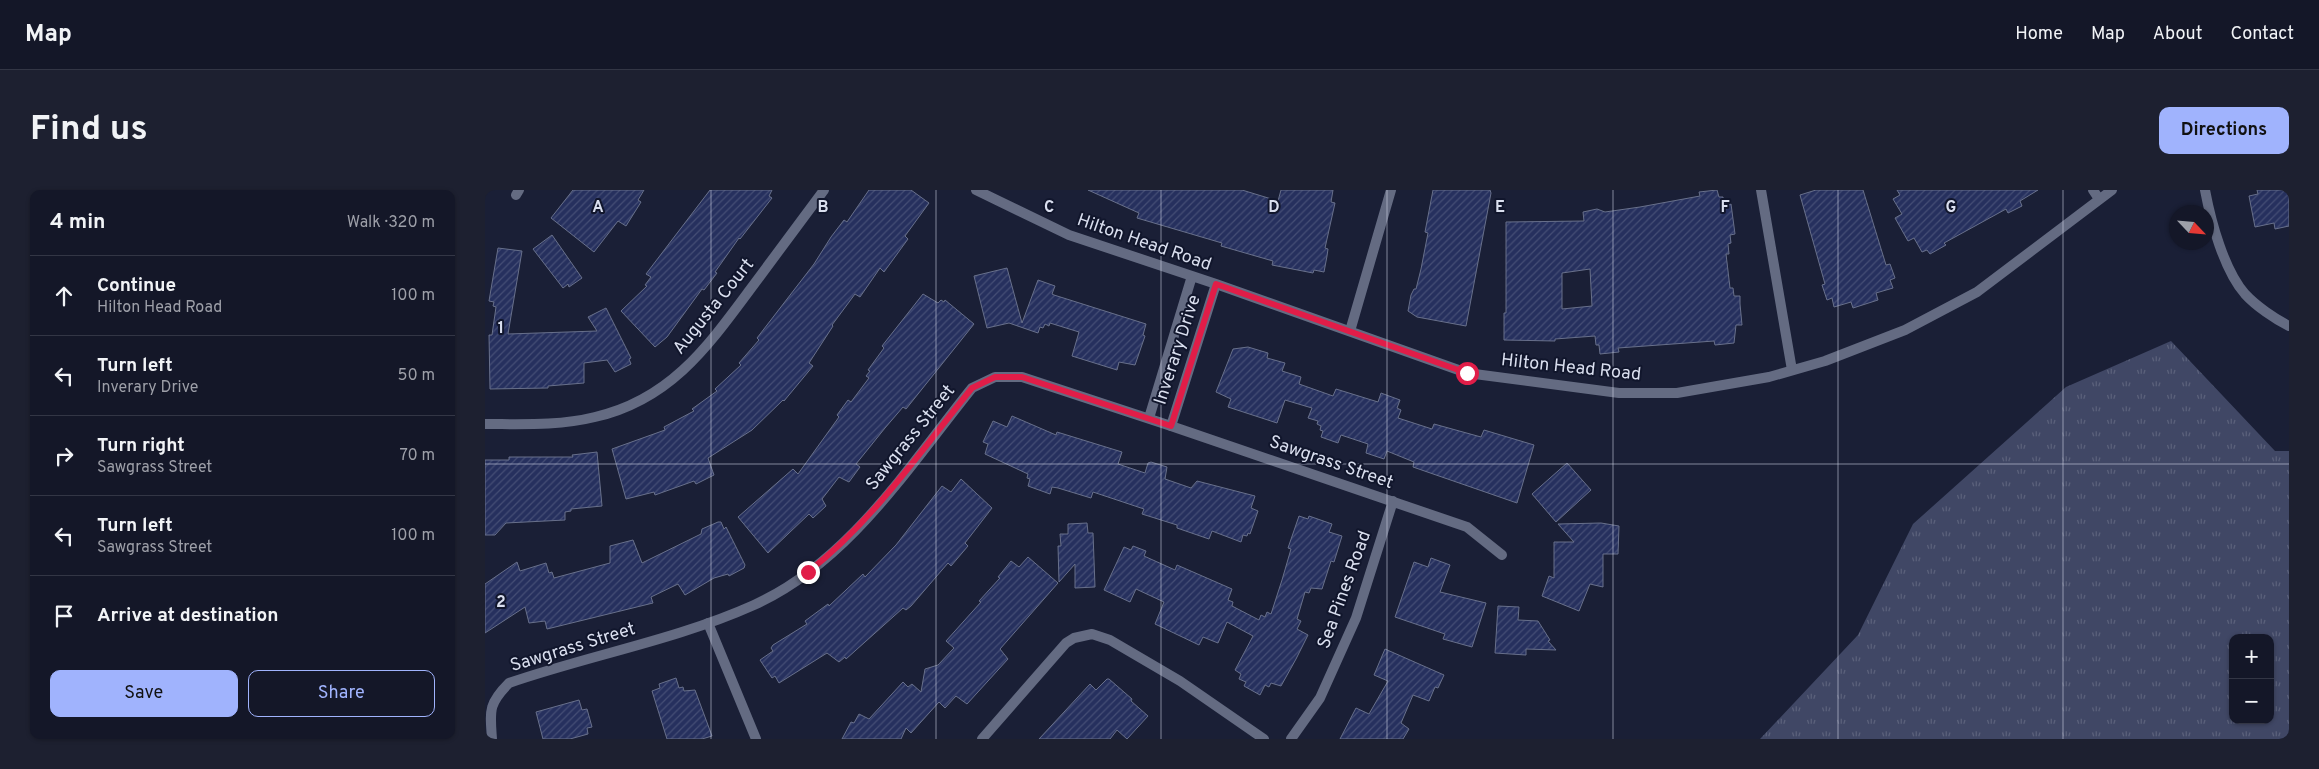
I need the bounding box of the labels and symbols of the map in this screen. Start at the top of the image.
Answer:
text: A [592,198,604,218]
text: B [817,198,829,218]
text: C [1044,198,1054,218]
text: D [1268,198,1280,218]
text: E [1495,198,1505,218]
text: F [1720,198,1730,218]
text: G [1946,198,1956,218]
north arrow [2169,205,2214,250]
street label: Hilton Head Road [1074,209,1214,277]
street label: Augusta Court [668,254,760,360]
street label: Inverary Drive [1149,292,1207,408]
text: 1 [498,319,504,339]
street label: Hilton Head Road [1500,349,1642,387]
route start [1456,362,1479,385]
street label: Sawgrass Street [861,380,961,496]
street label: Sawgrass Street [1266,431,1396,495]
street label: Sea Pines Road [1313,528,1377,652]
route end [797,561,820,584]
text: 2 [496,593,506,613]
street label: Sawgrass Street [508,618,638,678]

